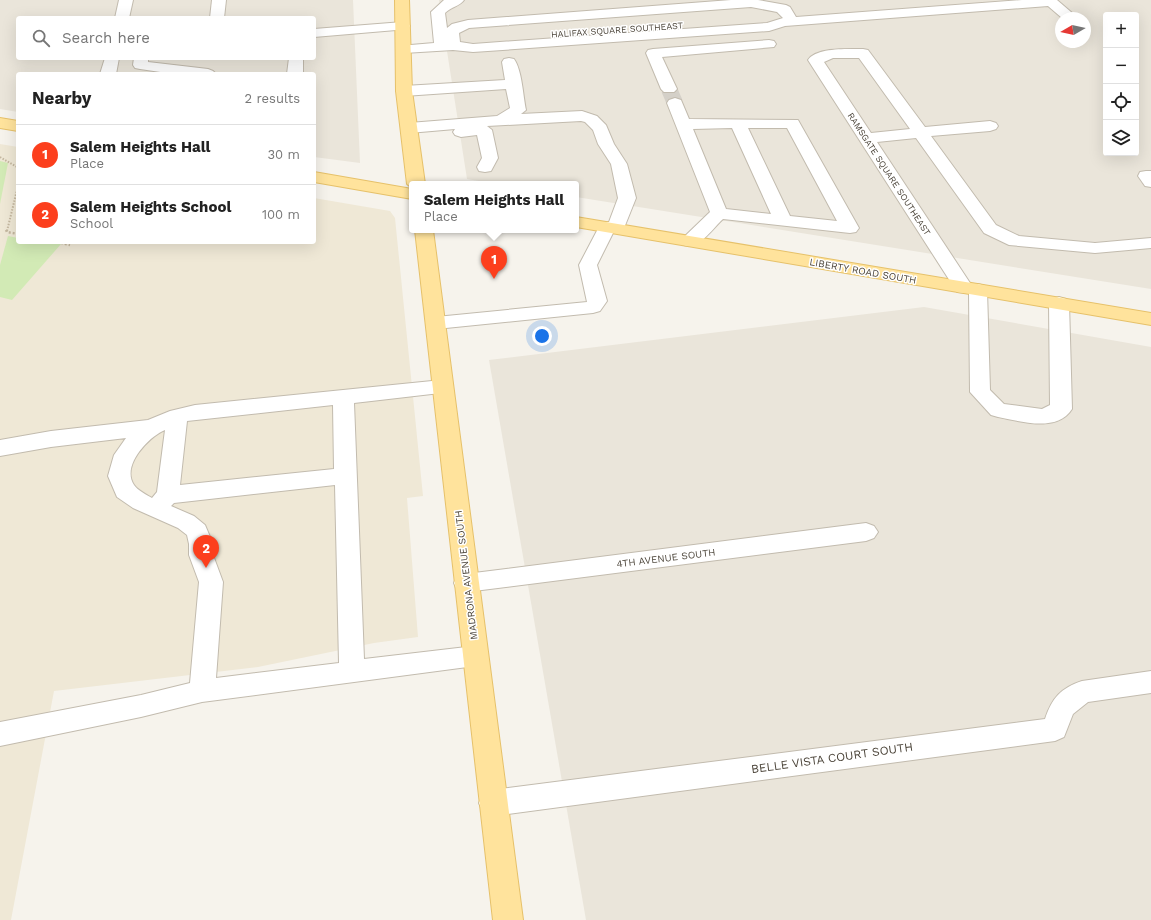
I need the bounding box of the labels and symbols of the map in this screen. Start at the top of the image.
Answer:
north arrow [1055,12,1091,48]
street label: HALIFAX SQUARE SOUTHEAST [551,20,684,40]
street label: RAMSGATE SQUARE SOUTHEAST [846,111,933,238]
pin: 1 [481,246,507,279]
street label: LIBERTY ROAD SOUTH [809,256,917,286]
your location [532,326,552,346]
street label: MADRONA AVENUE SOUTH [453,510,479,640]
pin: 2 [193,535,219,568]
street label: 4TH AVENUE SOUTH [616,546,716,570]
street label: BELLE VISTA COURT SOUTH [750,740,914,776]

